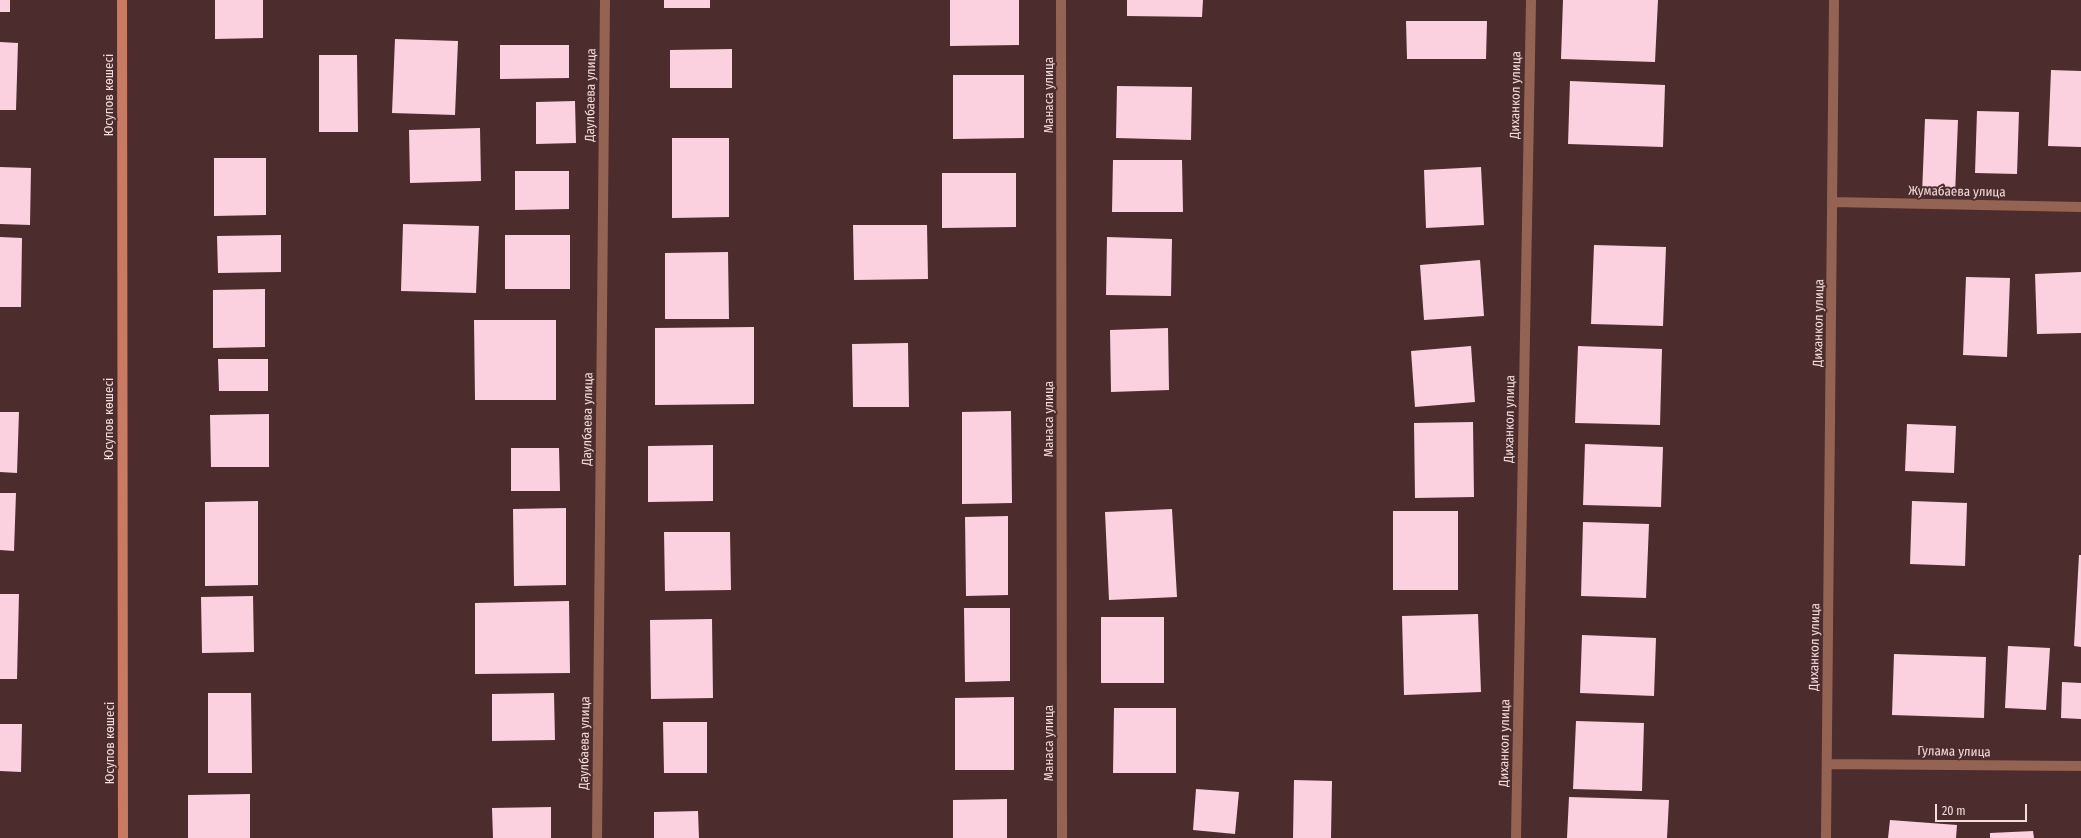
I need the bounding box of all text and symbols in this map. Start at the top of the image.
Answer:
street label: Даулбаева улица [582,48,600,142]
street label: Диханкол улица [1507,51,1525,139]
street label: Юсупов көшесі [101,54,117,136]
street label: Манаса улица [1041,57,1057,133]
street label: Жумабаева улица [1908,183,2006,201]
street label: Диханкол улица [1810,279,1828,367]
street label: Даулбаева улица [579,372,597,466]
street label: Диханкол улица [1501,375,1519,463]
street label: Юсупов көшесі [101,378,117,460]
street label: Манаса улица [1041,381,1057,457]
street label: Диханкол улица [1806,603,1824,691]
street label: Даулбаева улица [576,696,594,790]
street label: Диханкол улица [1496,699,1514,787]
street label: Юсупов көшесі [102,702,118,784]
street label: Манаса улица [1041,705,1057,781]
street label: Гулама улица [1917,744,1991,760]
scale bar [1937,796,2029,822]
text: 20 m [1942,804,1966,818]

